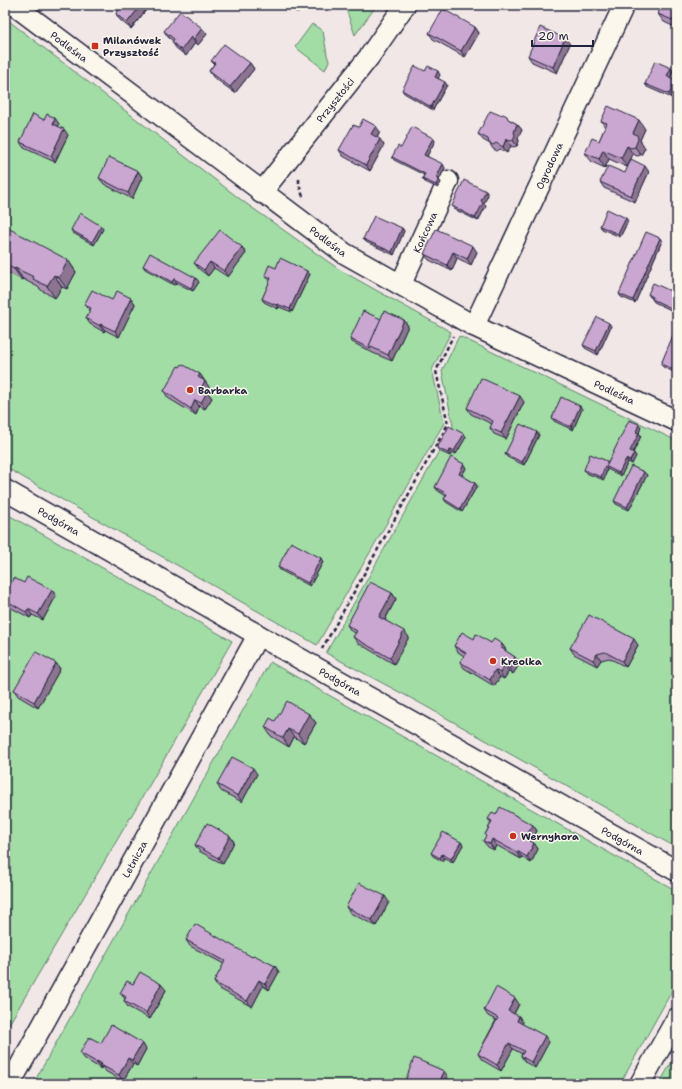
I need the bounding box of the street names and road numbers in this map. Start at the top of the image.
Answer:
street label: Podleśna [48,29,91,66]
street label: Przyszłości [314,75,357,125]
street label: Ogrodowa [533,140,566,191]
street label: Końcowa [410,209,440,255]
street label: Podleśna [307,223,350,260]
street label: Podleśna [592,377,637,408]
street label: Podgórna [35,504,83,539]
street label: Podgórna [317,665,364,699]
street label: Podgórna [599,824,646,858]
street label: Letnicza [119,838,151,880]

